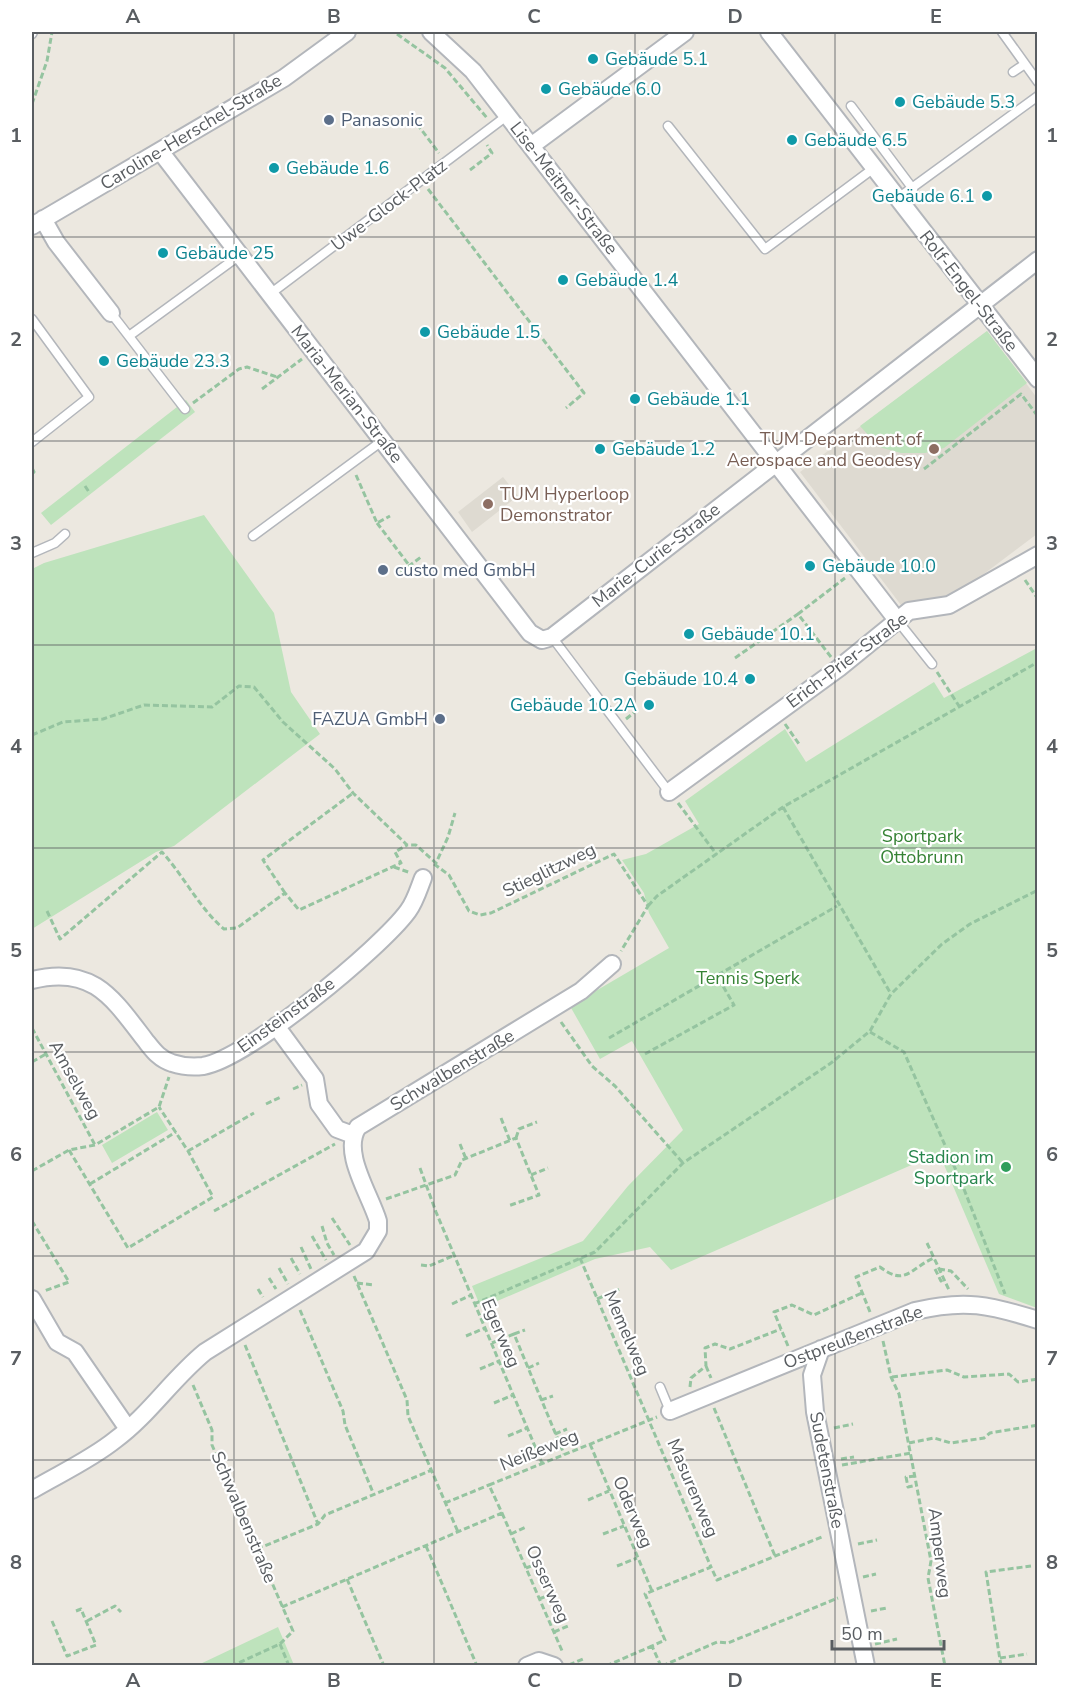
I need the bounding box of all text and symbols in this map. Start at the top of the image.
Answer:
text: A [126,3,141,30]
text: B [327,3,341,30]
text: C [527,3,541,30]
text: D [727,3,743,30]
text: E [930,3,942,30]
place label: Gebäude 5.1 [605,47,708,71]
marker: Gebäude 5.1 [586,52,600,66]
street label: Caroline-Herschel-Straße [96,68,286,196]
place label: Gebäude 6.0 [558,77,661,101]
marker: Gebäude 6.0 [539,82,553,96]
place label: Gebäude 5.3 [912,90,1015,114]
marker: Gebäude 5.3 [893,95,907,109]
place label: Panasonic [341,108,423,132]
marker: Panasonic [322,113,336,127]
street label: Lise-Meitner-Straße [505,117,623,259]
text: 1 [10,122,22,149]
text: 1 [1046,122,1058,149]
place label: Gebäude 6.5 [804,128,907,152]
marker: Gebäude 6.5 [785,133,799,147]
street label: Uwe-Glock-Platz [326,154,452,256]
place label: Gebäude 1.6 [286,156,389,180]
marker: Gebäude 1.6 [267,161,281,175]
place label: Gebäude 6.1 [872,184,975,208]
marker: Gebäude 6.1 [980,189,994,203]
street label: Rolf-Engel-Straße [914,225,1024,357]
place label: Gebäude 25 [175,241,274,265]
marker: Gebäude 25 [156,246,170,260]
place label: Gebäude 1.4 [575,268,678,292]
marker: Gebäude 1.4 [556,273,570,287]
street label: Maria-Merian-Straße [285,320,409,468]
place label: Gebäude 1.5 [437,320,540,344]
marker: Gebäude 1.5 [418,325,432,339]
text: 2 [10,326,22,353]
text: 2 [1046,326,1058,353]
place label: Gebäude 23.3 [116,349,230,373]
marker: Gebäude 23.3 [97,354,111,368]
place label: Gebäude 1.1 [647,387,750,411]
marker: Gebäude 1.1 [628,392,642,406]
place label: TUM Department of Aerospace and Geodesy [727,427,923,472]
place label: Gebäude 1.2 [612,437,715,461]
marker: Gebäude 1.2 [593,442,607,456]
marker: TUM Department of Aerospace and Geodesy [927,442,941,456]
place label: TUM Hyperloop Demonstrator [500,482,629,527]
marker: TUM Hyperloop Demonstrator [481,497,495,511]
street label: Marie-Curie-Straße [587,497,725,613]
text: 3 [10,530,22,557]
text: 3 [1046,530,1058,557]
place label: Gebäude 10.0 [822,554,936,578]
place label: custo med GmbH [395,558,536,582]
marker: Gebäude 10.0 [803,559,817,573]
marker: custo med GmbH [376,563,390,577]
street label: Erich-Prier-Straße [782,607,912,713]
place label: Gebäude 10.1 [701,622,815,646]
marker: Gebäude 10.1 [682,627,696,641]
place label: Gebäude 10.4 [624,667,738,691]
marker: Gebäude 10.4 [743,672,757,686]
place label: Gebäude 10.2A [510,693,637,717]
marker: Gebäude 10.2A [642,698,656,712]
place label: FAZUA GmbH [312,707,428,731]
marker: FAZUA GmbH [433,712,447,726]
text: 4 [10,733,22,760]
text: 4 [1046,733,1058,760]
park label: Sportpark Ottobrunn [880,824,964,869]
street label: Stieglitzweg [498,837,600,903]
text: 5 [10,937,22,964]
text: 5 [1046,937,1058,964]
park label: Tennis Sperk [696,966,801,990]
street label: Einsteinstraße [232,971,340,1059]
street label: Schwalbenstraße [385,1023,519,1117]
street label: Amselweg [43,1036,107,1124]
text: 6 [10,1141,22,1168]
text: 6 [1046,1141,1058,1168]
place label: Stadion im Sportpark [908,1145,995,1190]
marker: Stadion im Sportpark [999,1160,1013,1174]
street label: Memelweg [598,1287,656,1379]
street label: Egerweg [476,1295,526,1371]
street label: Ostpreußenstraße [780,1299,926,1375]
text: 7 [10,1345,22,1372]
text: 7 [1046,1345,1058,1372]
street label: Sudetenstraße [804,1409,850,1531]
street label: Neißeweg [496,1423,582,1477]
street label: Masurenweg [661,1435,725,1541]
street label: Schwalbenstraße [205,1447,283,1587]
street label: Oderweg [607,1472,659,1552]
street label: Amperweg [923,1507,957,1599]
street label: Osserweg [520,1541,576,1627]
text: 8 [10,1549,22,1576]
text: 8 [1046,1549,1058,1576]
scale bar [832,1613,944,1651]
text: 50 m [841,1622,883,1646]
text: A [126,1667,141,1694]
text: B [327,1667,341,1694]
text: C [527,1667,541,1694]
text: D [727,1667,743,1694]
text: E [930,1667,942,1694]

